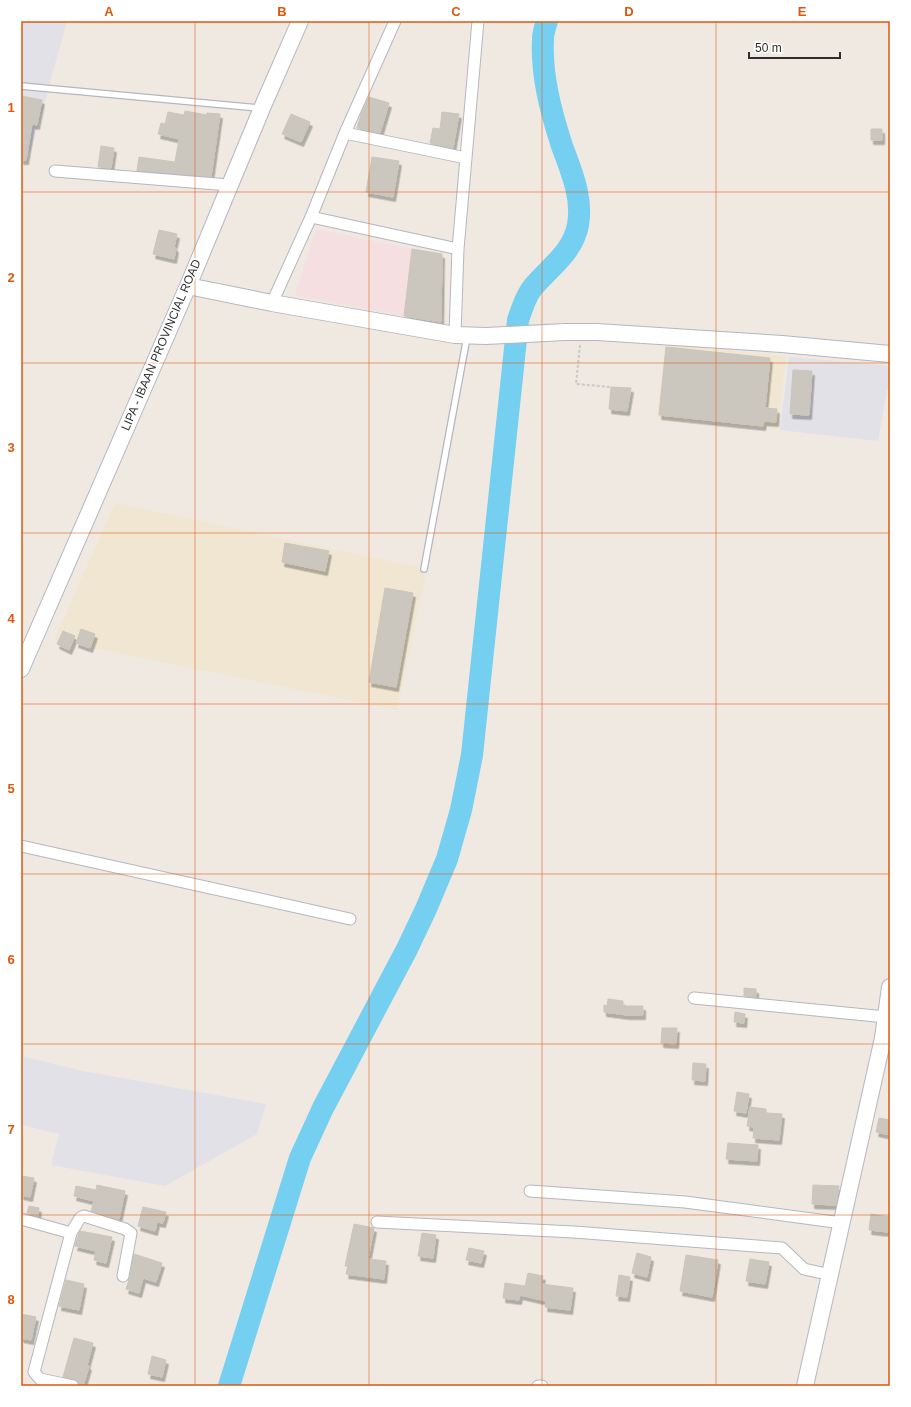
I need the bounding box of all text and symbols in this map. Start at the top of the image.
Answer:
text: A [104,4,114,19]
text: B [277,4,287,19]
text: C [451,4,461,19]
text: D [624,4,634,19]
text: E [798,4,807,19]
scale bar [749,34,840,60]
text: 50 m [755,41,782,55]
text: 1 [7,100,15,115]
street label: LIPA - IBAAN PROVINCIAL ROAD [118,257,204,433]
text: 2 [7,270,15,285]
text: 3 [7,440,15,455]
text: 4 [7,611,15,626]
text: 5 [7,781,15,796]
text: 6 [7,952,15,967]
text: 7 [7,1122,15,1137]
text: 8 [7,1292,15,1307]

